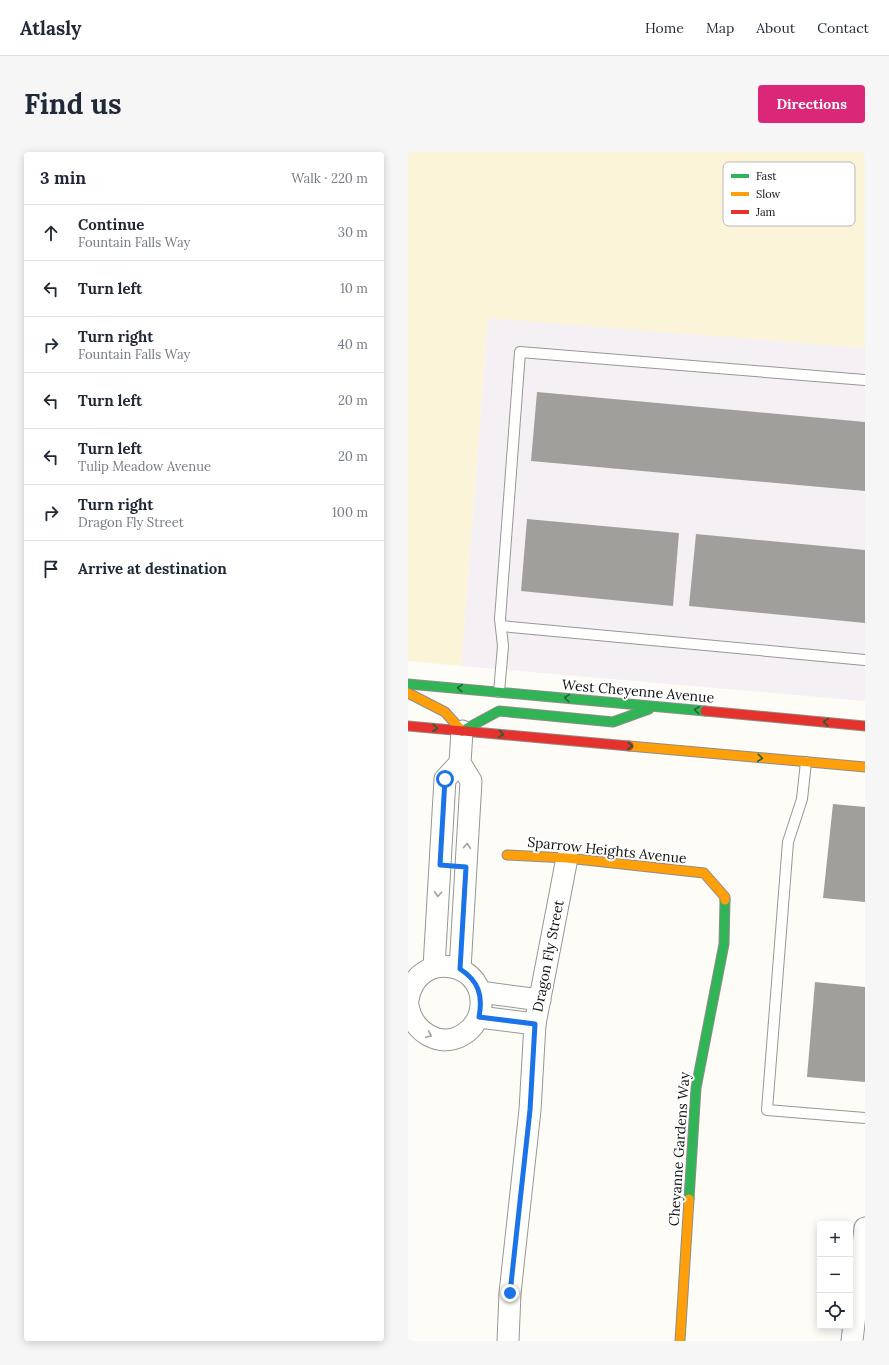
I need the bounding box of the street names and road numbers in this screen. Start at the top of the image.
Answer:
street label: West Cheyenne Avenue [561,675,715,707]
street label: Sparrow Heights Avenue [527,833,688,867]
street label: Dragon Fly Street [528,898,568,1014]
street label: Cheyanne Gardens Way [665,1071,693,1227]

